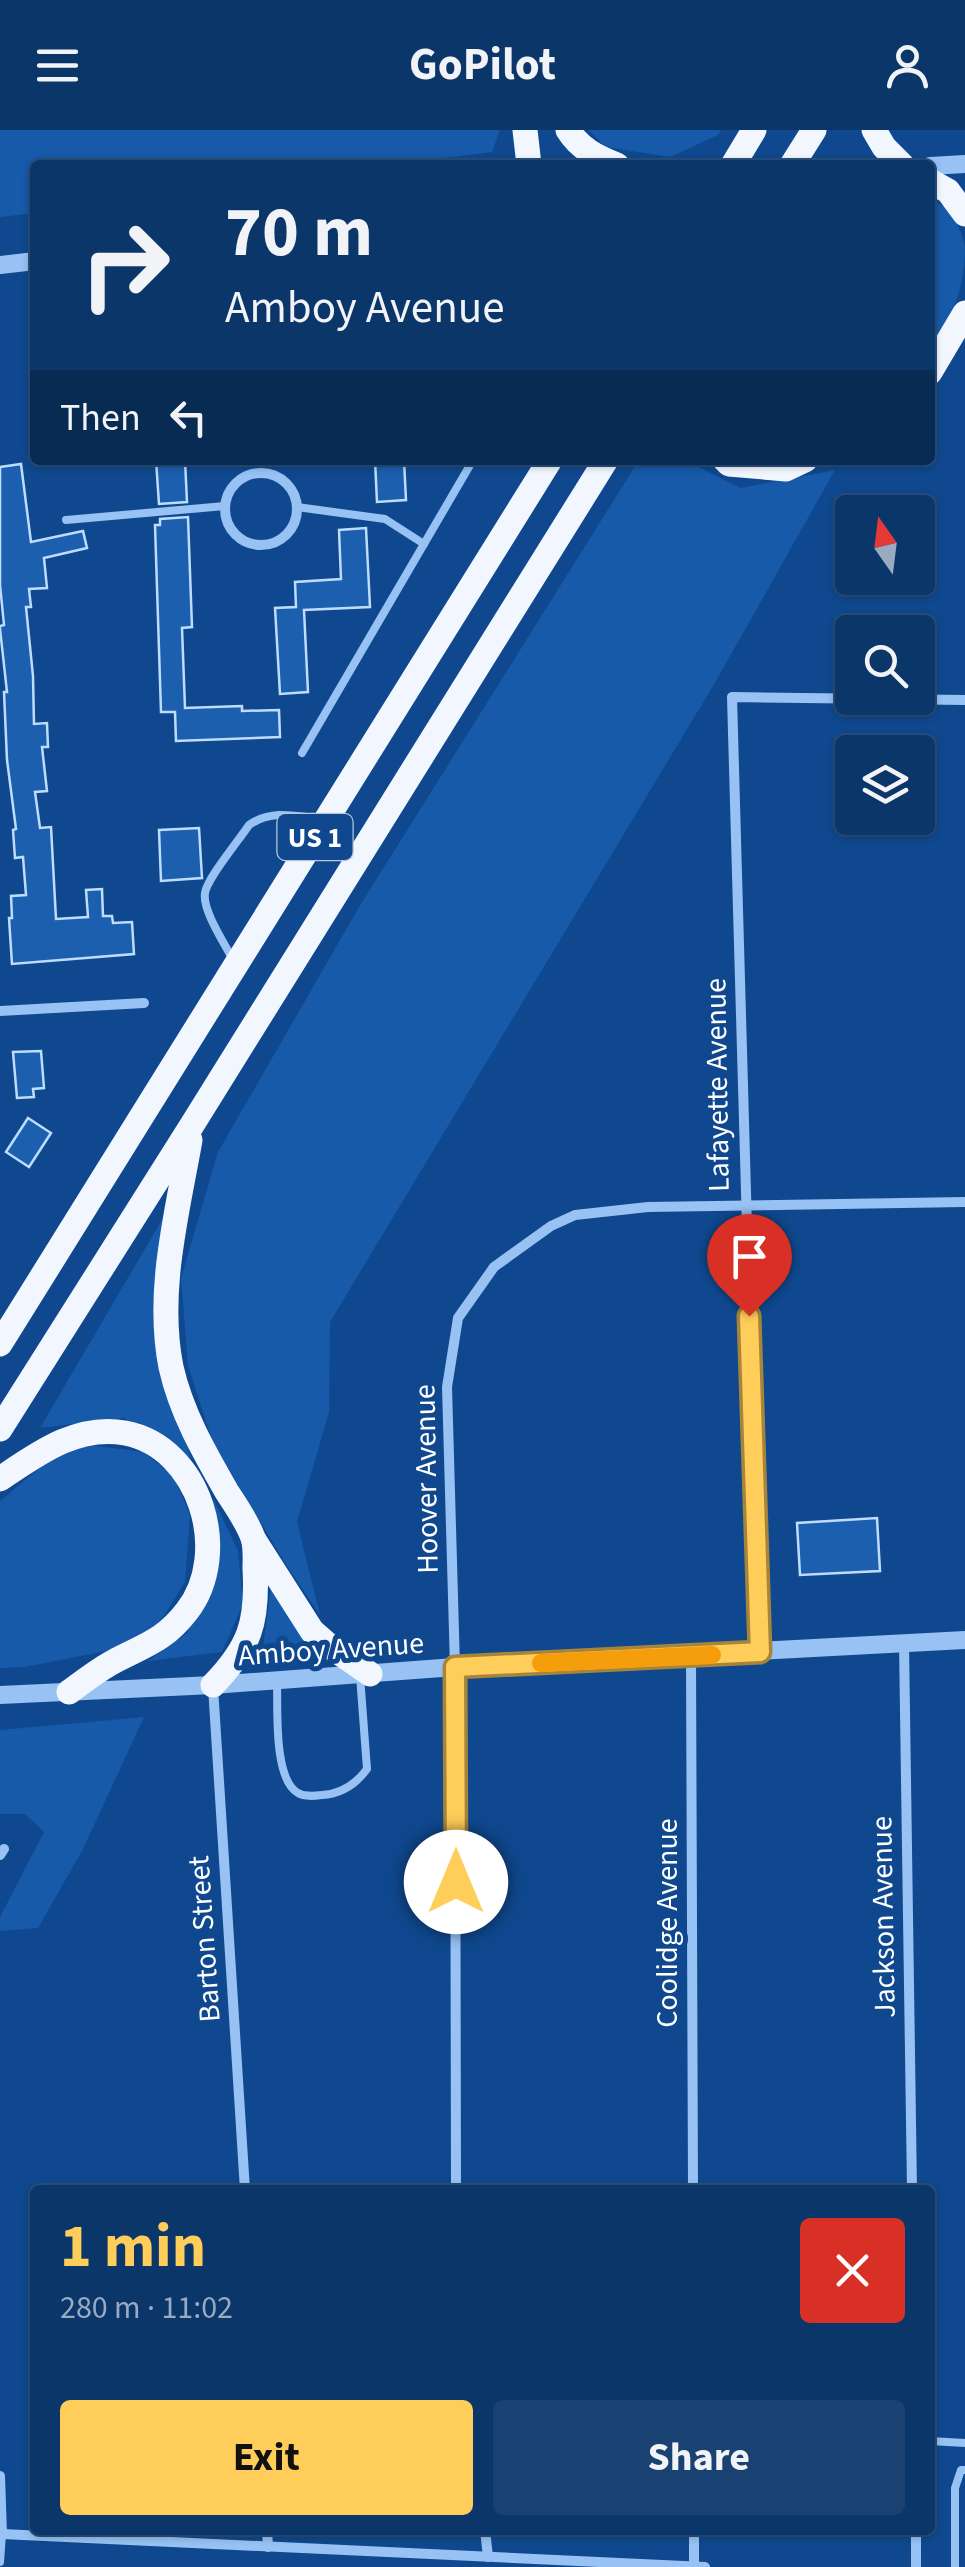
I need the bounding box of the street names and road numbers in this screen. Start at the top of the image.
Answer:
road number: US 1 [278,814,352,860]
street label: Lafayette Avenue [694,978,741,1192]
street label: Hoover Avenue [403,1384,450,1574]
street label: Amboy Avenue [237,1622,425,1677]
street label: Jackson Avenue [860,1816,907,2018]
street label: Coolidge Avenue [646,1818,689,2028]
street label: Barton Street [177,1854,232,2024]

